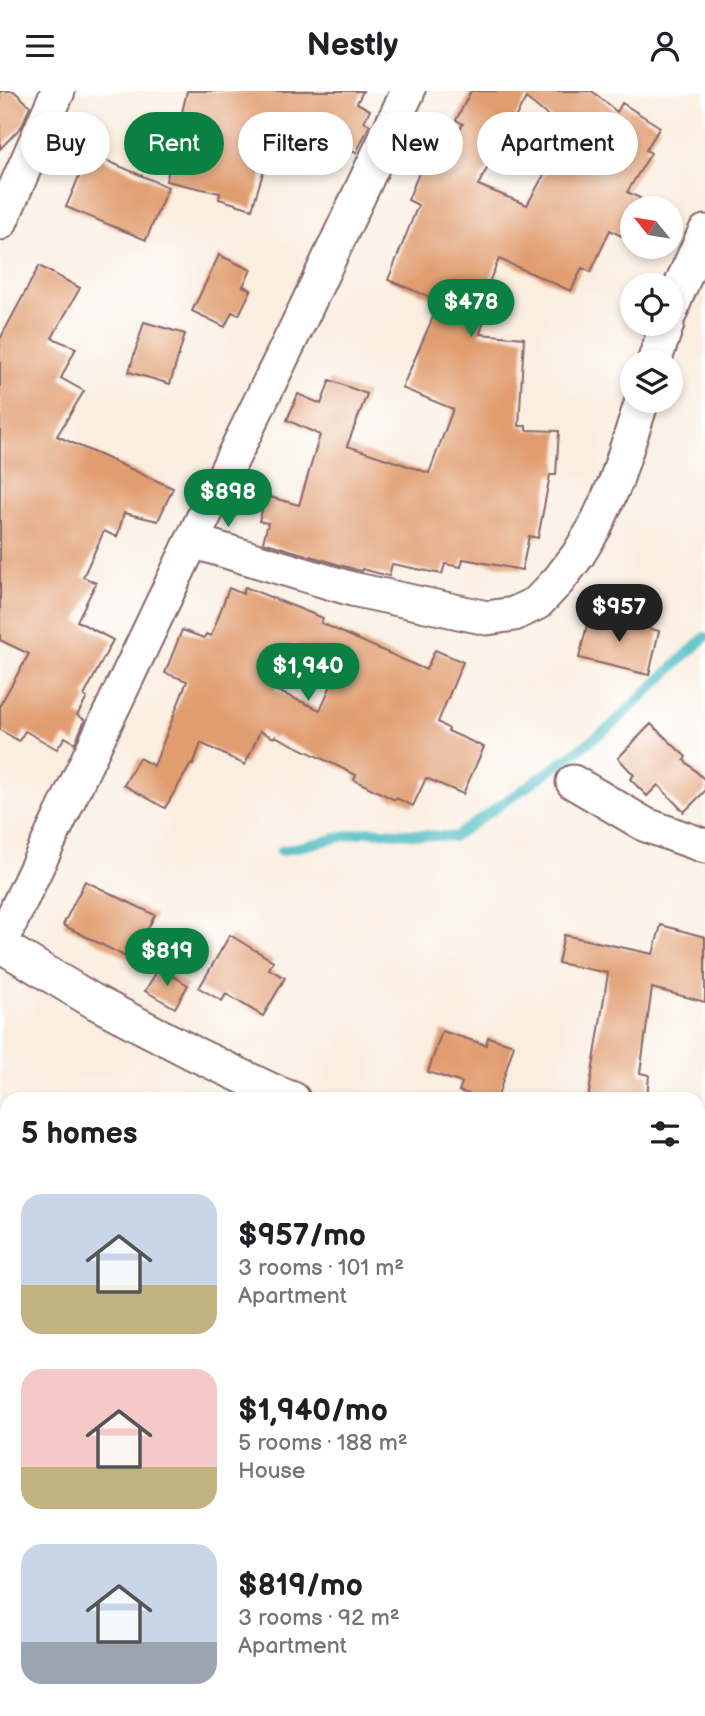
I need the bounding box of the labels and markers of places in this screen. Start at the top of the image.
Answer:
pin: $478 [430,279,512,339]
pin: $898 [187,469,269,529]
pin: $957 [578,585,660,644]
pin: $1,940 [251,643,365,703]
pin: $819 [126,929,208,988]

